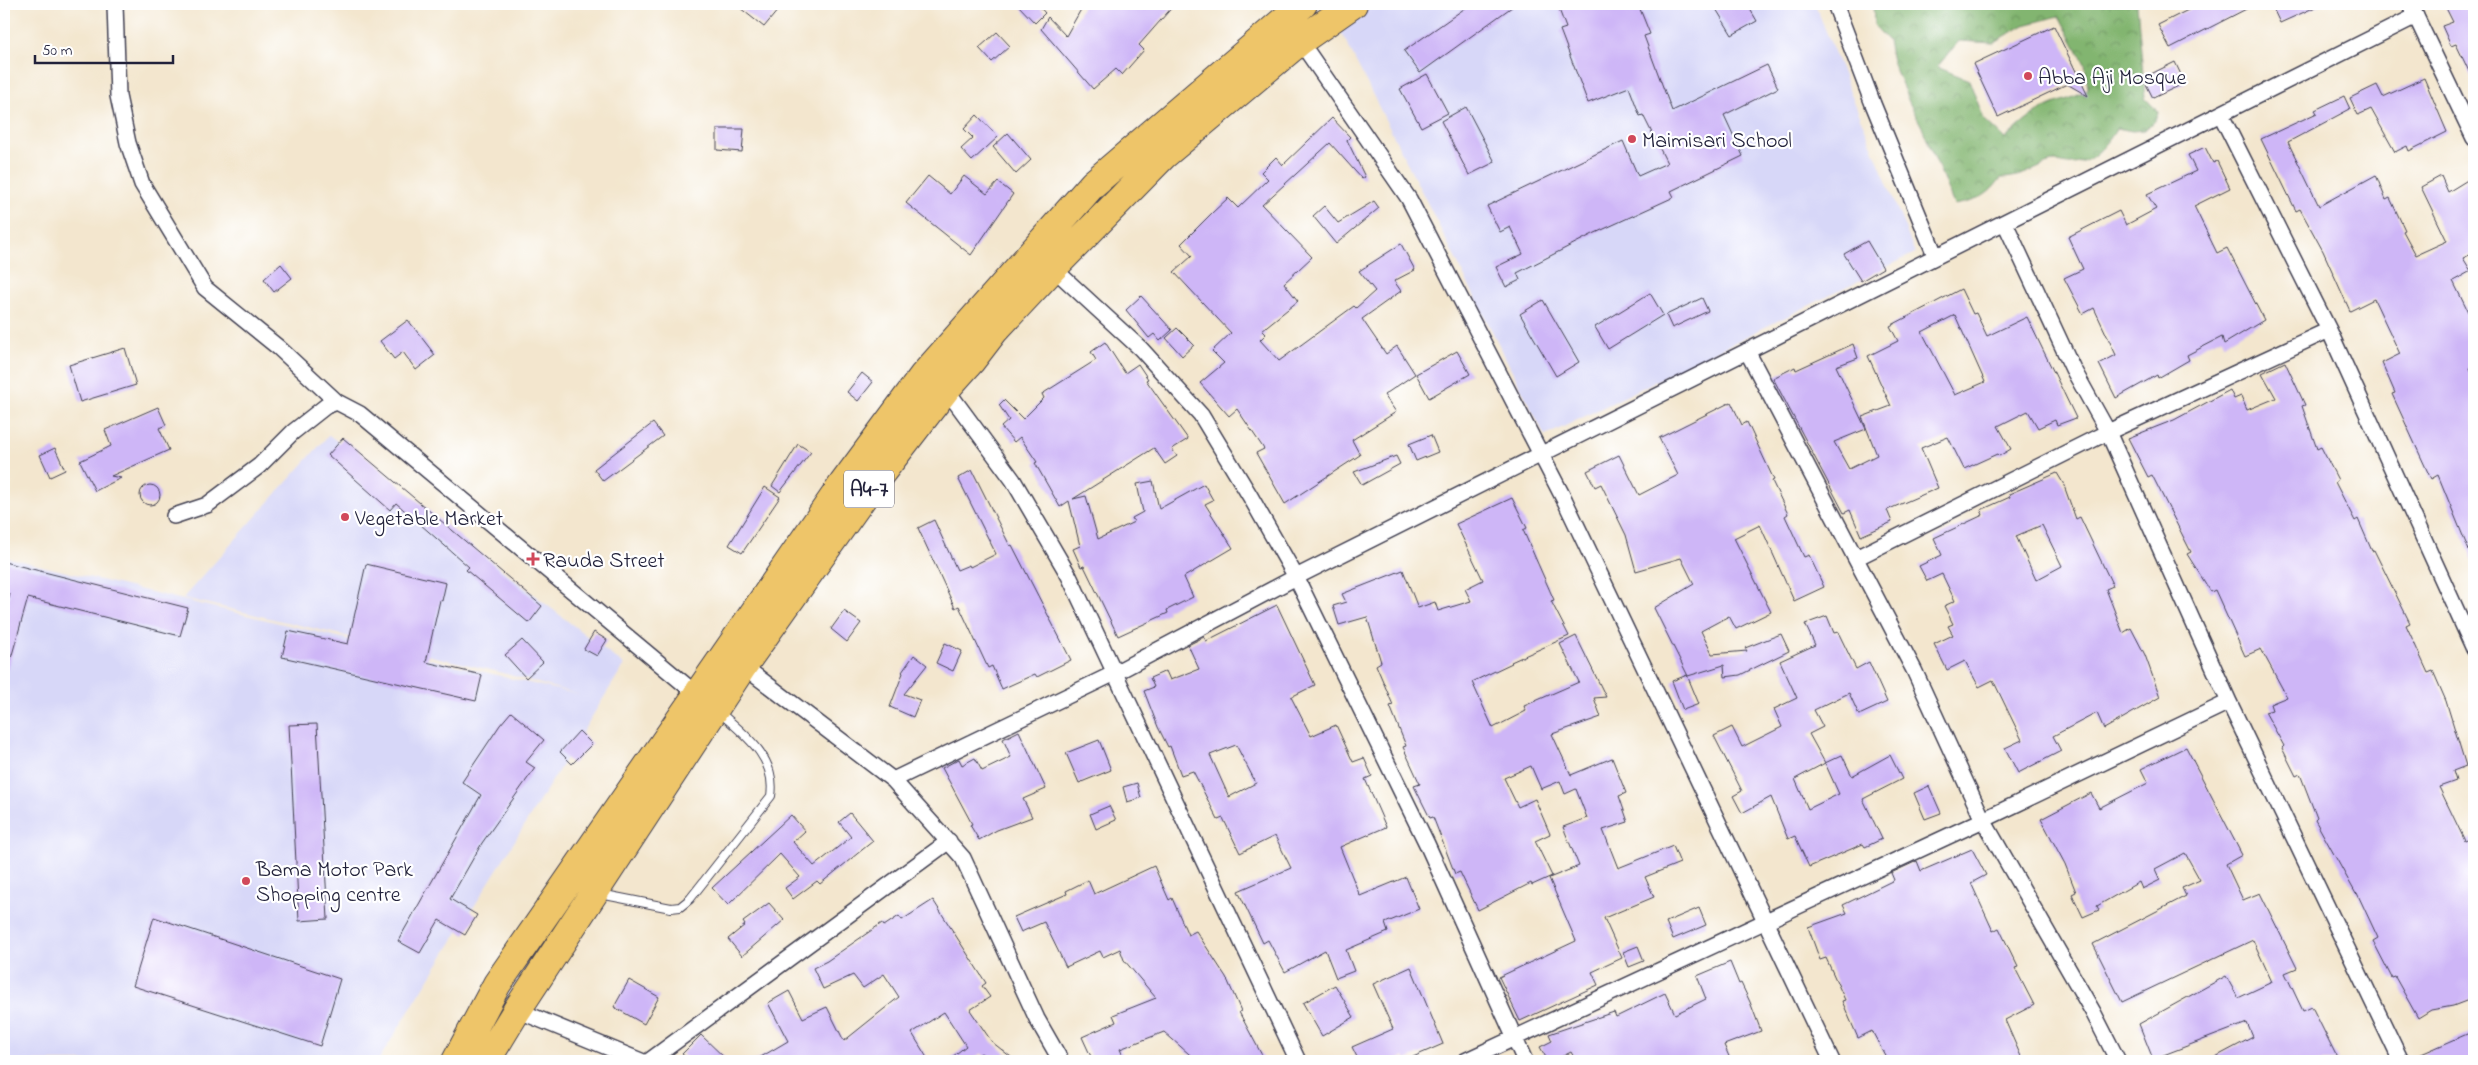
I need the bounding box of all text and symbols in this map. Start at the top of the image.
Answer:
scale bar [35,32,172,64]
text: 50 m [42,40,73,62]
place label: Abba Aji Mosque [2038,63,2187,95]
marker: Abba Aji Mosque [2022,70,2034,82]
place label: Maimisari School [1642,126,1792,158]
marker: Maimisari School [1626,133,1638,145]
road number: A4-7 [844,470,894,508]
place label: Vegetable Market [354,504,504,537]
marker: Vegetable Market [339,511,351,523]
place label: Rauda Street [543,546,665,578]
marker: Rauda Street [527,553,539,565]
place label: Bama Motor Park Shopping centre [255,855,413,913]
marker: Bama Motor Park Shopping centre [240,875,252,887]

